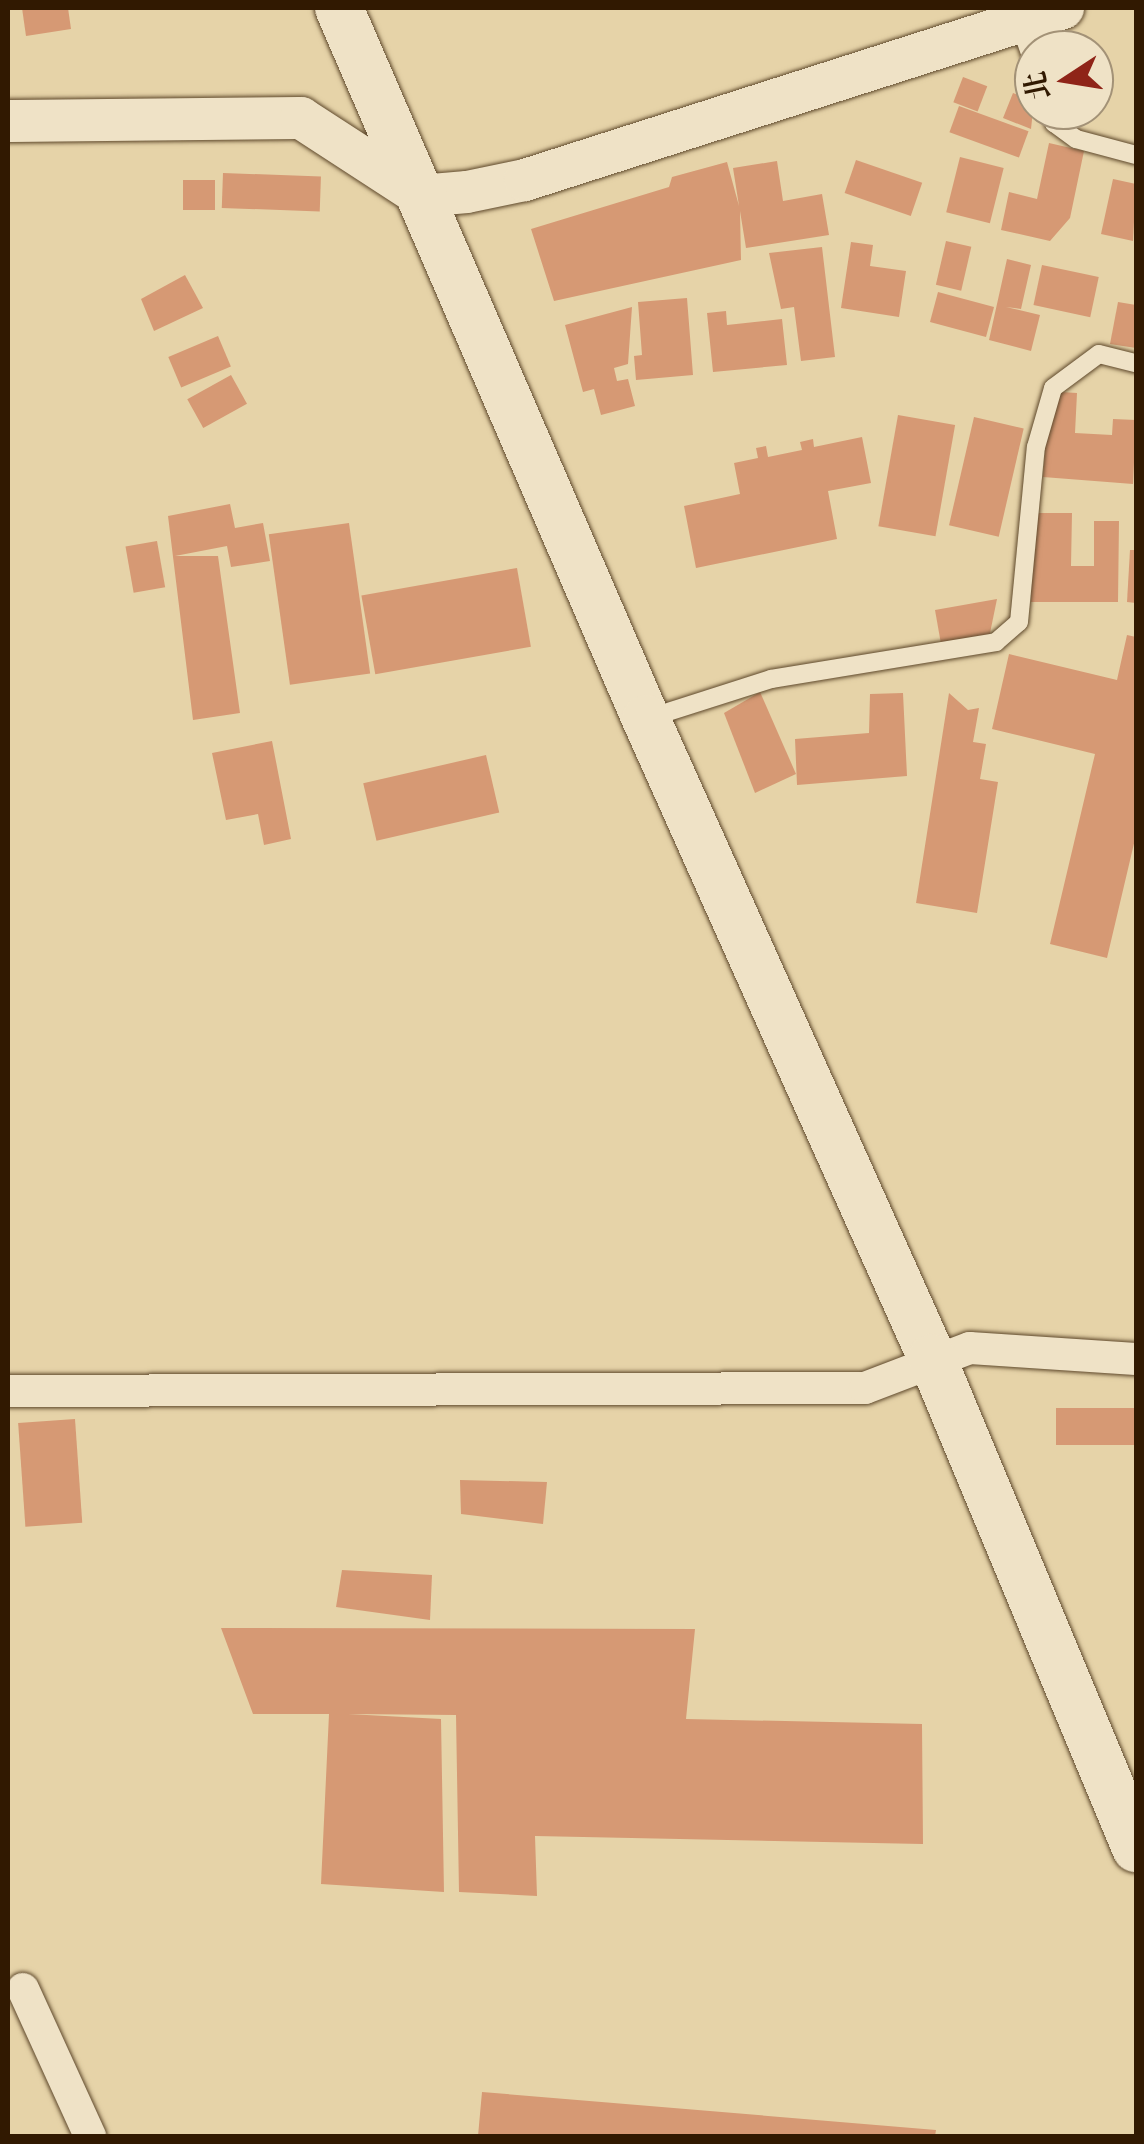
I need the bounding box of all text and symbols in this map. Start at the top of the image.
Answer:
north arrow [1014,30,1114,130]
text: 北 [1016,68,1057,103]

